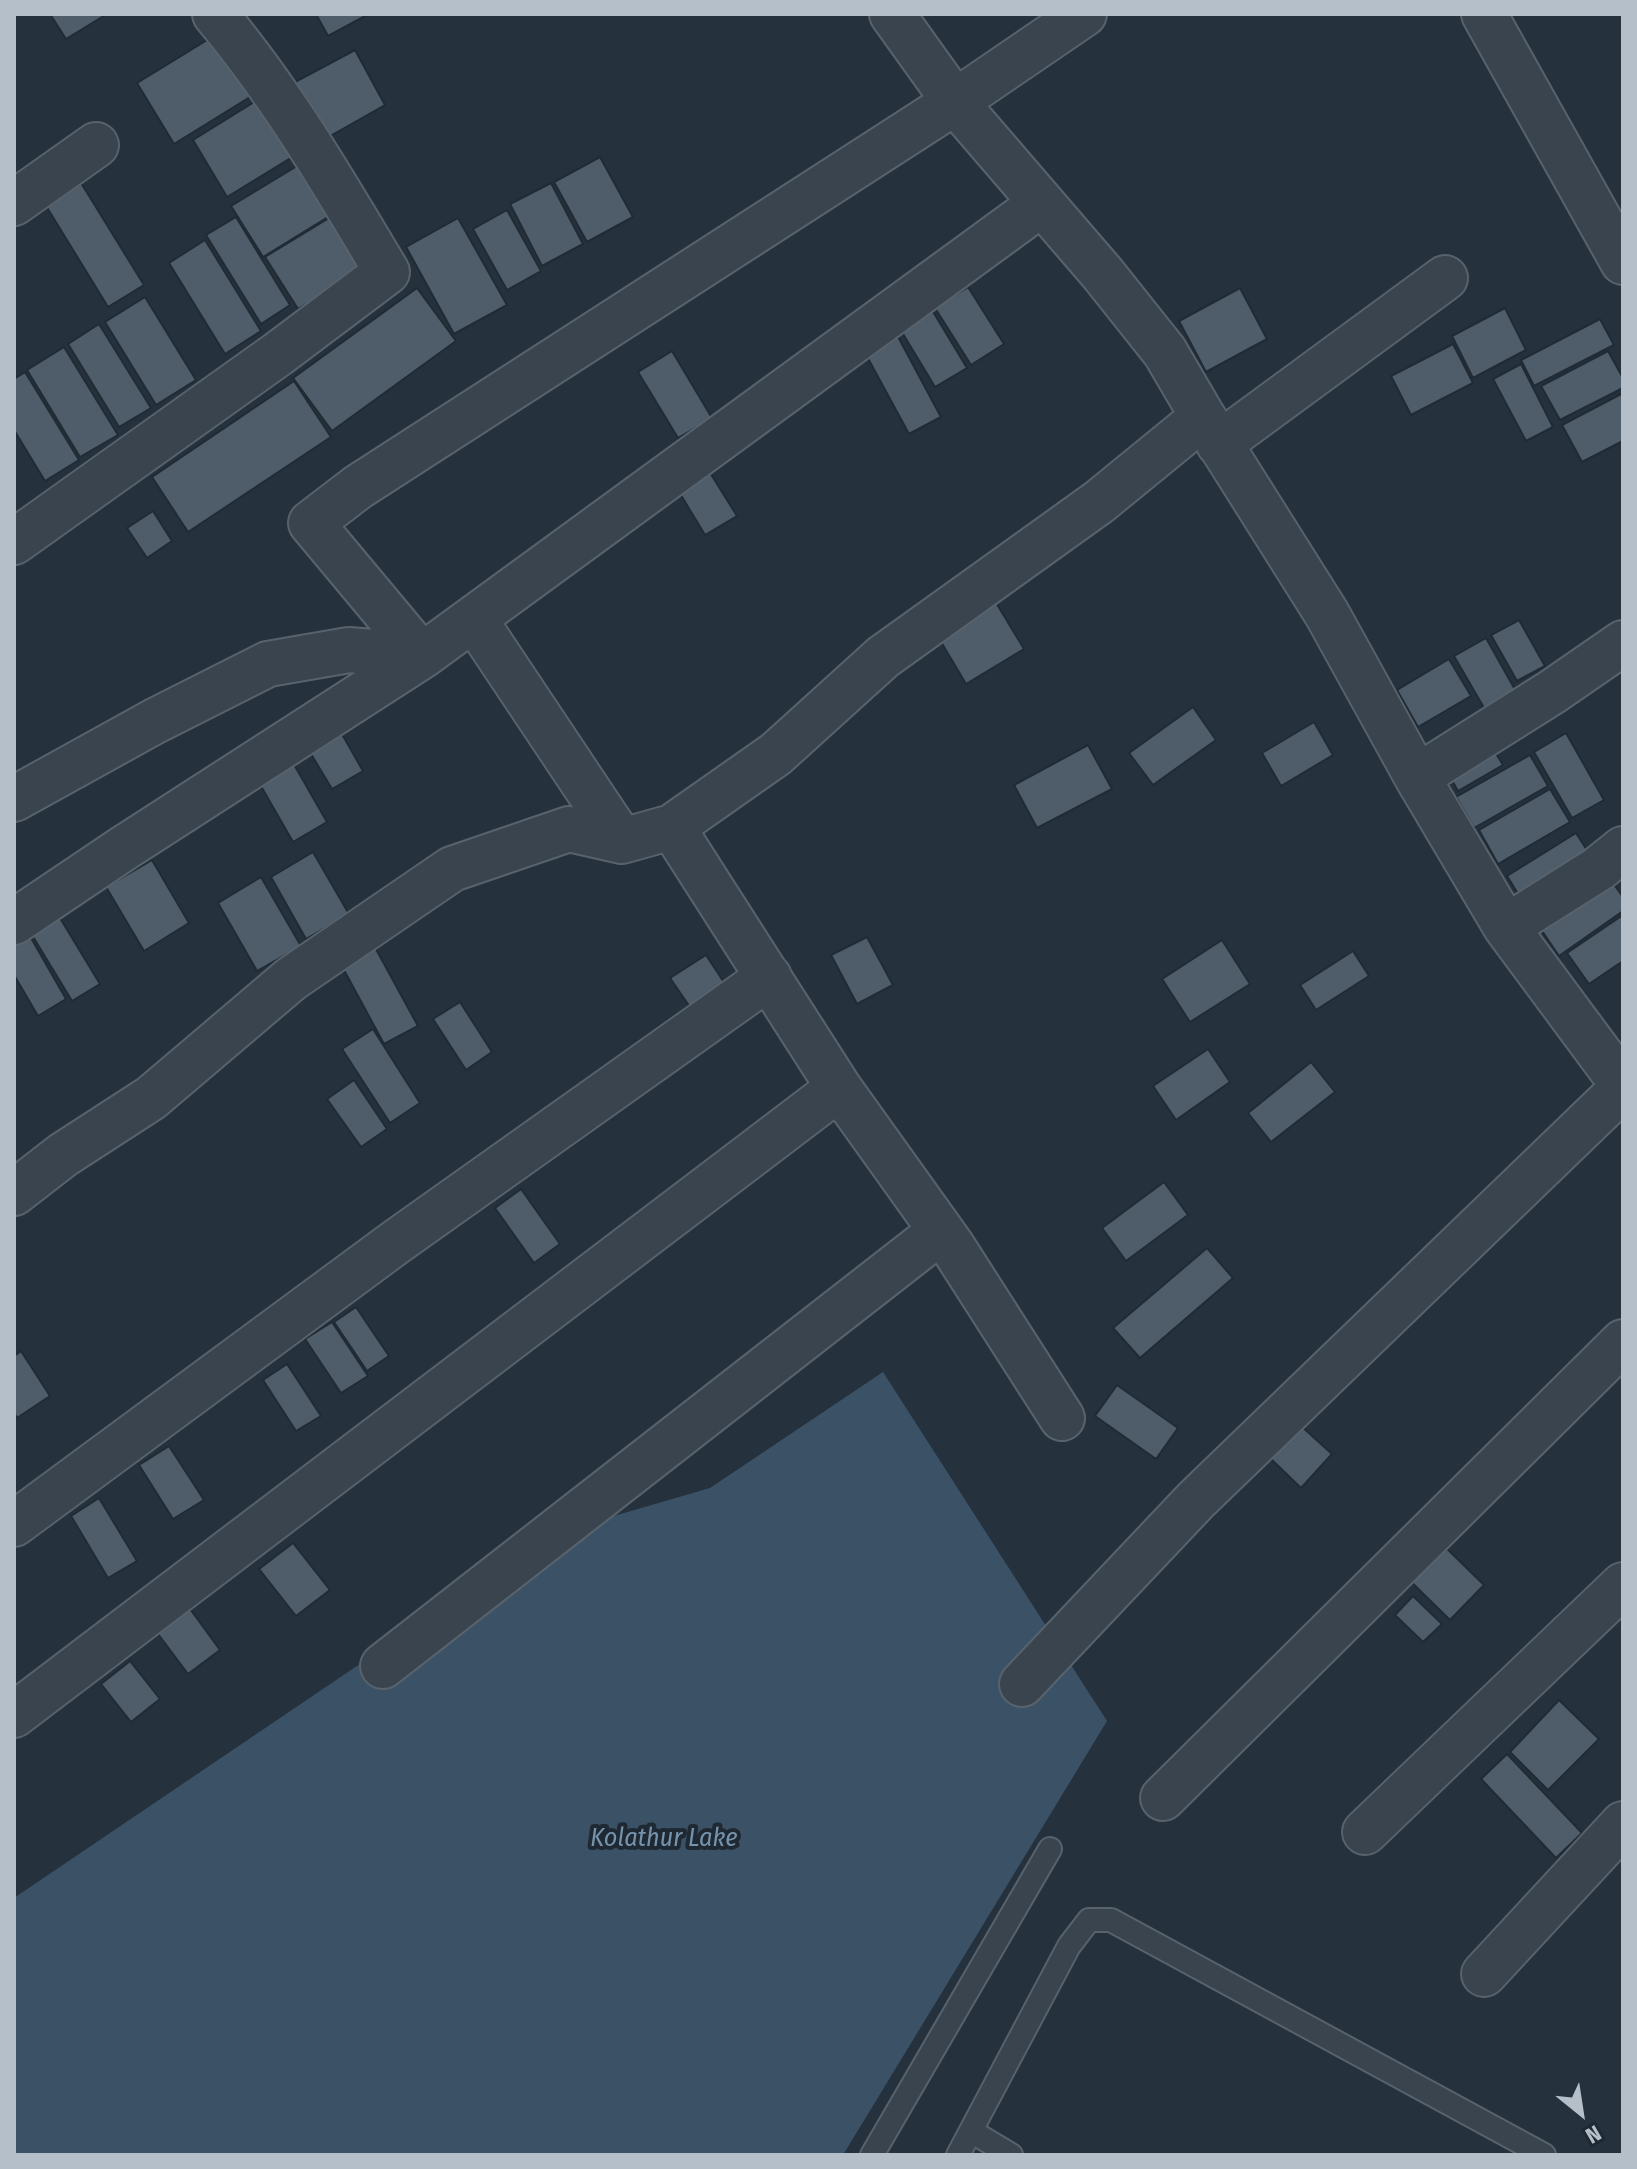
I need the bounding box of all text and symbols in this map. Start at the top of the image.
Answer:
water label: Kolathur Lake [590,1823,738,1855]
north arrow [1541,2073,1621,2153]
text: N [1581,2119,1606,2149]

